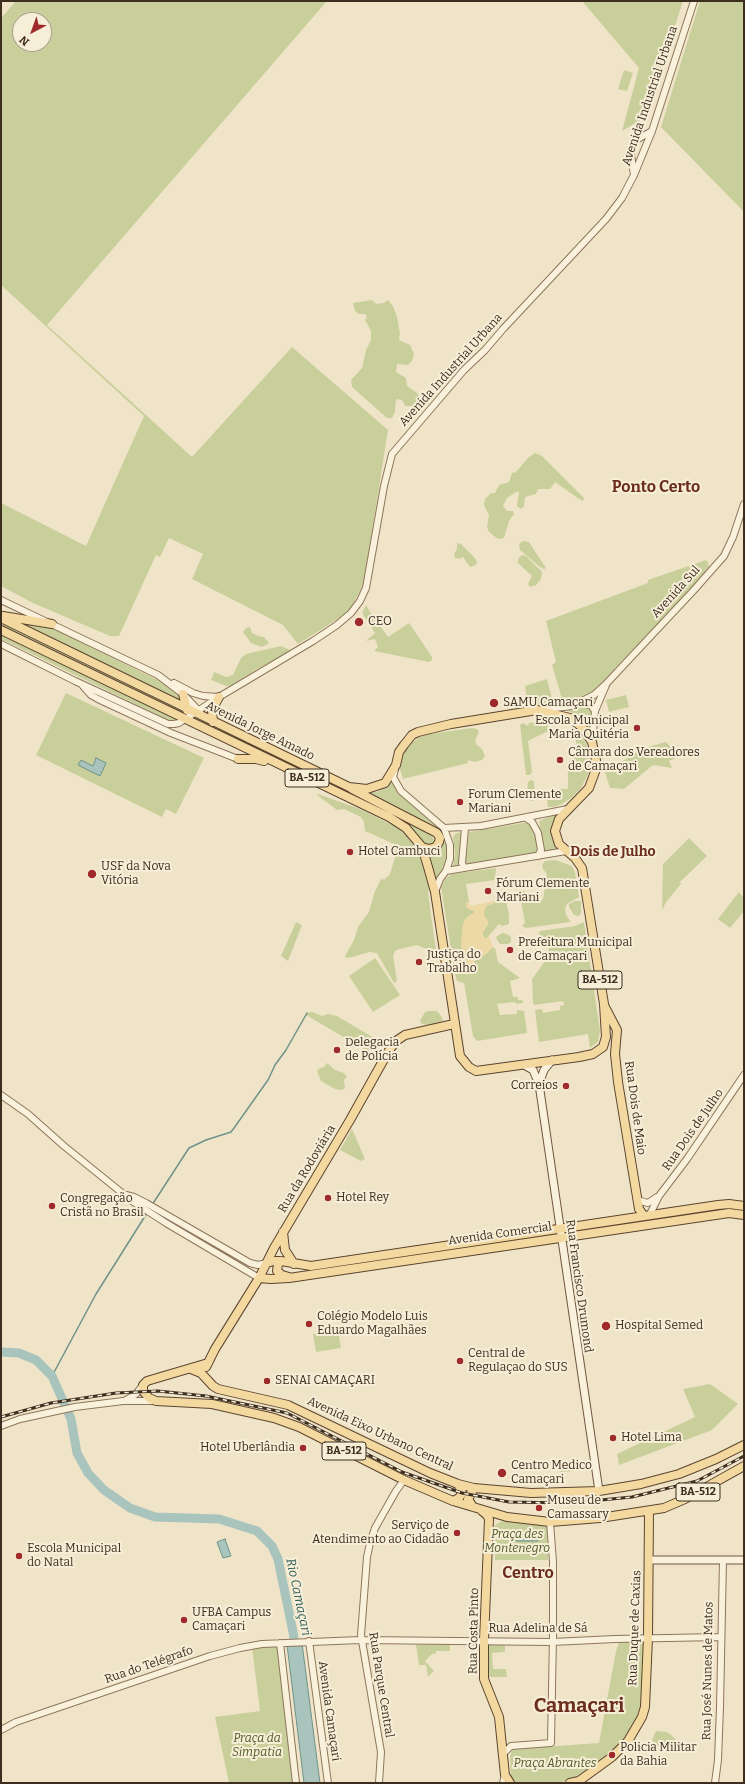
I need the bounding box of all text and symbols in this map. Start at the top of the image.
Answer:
north arrow [12,12,52,52]
street label: Avenida Industrial Urbana [619,24,681,168]
text: N [17,33,32,48]
street label: Avenida Industrial Urbana [397,311,505,429]
district label: Ponto Certo [612,478,700,498]
street label: Avenida Sul [649,563,703,621]
place label: CEO [368,615,392,629]
marker: CEO [353,616,365,628]
place label: SAMU Camaçari [503,696,593,710]
marker: SAMU Camaçari [488,697,500,709]
street label: Avenida Jorge Amado [203,698,317,764]
place label: Escola Municipal Maria Quitéria [535,714,629,742]
marker: Escola Municipal Maria Quitéria [632,723,642,733]
place label: Câmara dos Vereadores de Camaçari [568,746,700,774]
marker: Câmara dos Vereadores de Camaçari [555,755,565,765]
road number: BA-512 [285,769,329,787]
place label: Forum Clemente Mariani [468,788,561,816]
marker: Forum Clemente Mariani [455,797,465,807]
district label: Dois de Julho [570,844,656,860]
place label: Hotel Cambuci [358,845,440,859]
marker: Hotel Cambuci [345,847,355,857]
place label: USF da Nova Vitória [101,860,171,888]
marker: USF da Nova Vitória [86,868,98,880]
place label: Fórum Clemente Mariani [496,877,589,905]
marker: Fórum Clemente Mariani [483,886,493,896]
place label: Prefeitura Municipal de Camaçari [518,936,633,964]
marker: Prefeitura Municipal de Camaçari [505,945,515,955]
place label: Justiça do Trabalho [427,948,481,976]
marker: Justiça do Trabalho [414,957,424,967]
road number: BA-512 [578,971,622,989]
place label: Delegacia de Polícia [345,1036,399,1064]
marker: Delegacia de Polícia [332,1045,342,1055]
street label: Rua Dois de Maio [621,1060,649,1156]
place label: Correios [511,1079,558,1093]
marker: Correios [561,1081,571,1091]
street label: Rua Dois de Julho [659,1086,727,1174]
street label: Rua da Rodoviária [275,1123,339,1215]
place label: Hotel Rey [336,1191,389,1205]
place label: Congregação Cristã no Brasil [60,1192,144,1220]
marker: Hotel Rey [323,1193,333,1203]
marker: Congregação Cristã no Brasil [47,1201,57,1211]
street label: Rua Francisco Drumond [563,1218,595,1354]
street label: Avenida Comercial [447,1220,553,1248]
place label: Colégio Modelo Luis Eduardo Magalhães [317,1310,428,1338]
marker: Colégio Modelo Luis Eduardo Magalhães [304,1319,314,1329]
place label: Hospital Semed [615,1319,703,1333]
marker: Hospital Semed [600,1320,612,1332]
place label: Central de Regulaçao do SUS [468,1347,568,1375]
marker: Central de Regulaçao do SUS [455,1356,465,1366]
place label: SENAI CAMAÇARI [275,1374,375,1388]
marker: SENAI CAMAÇARI [262,1376,272,1386]
street label: Avenida Eixo Urbano Central [305,1394,455,1474]
place label: Hotel Lima [621,1431,682,1445]
marker: Hotel Lima [608,1433,618,1443]
place label: Hotel Uberlândia [200,1441,295,1455]
road number: BA-512 [322,1442,366,1460]
marker: Hotel Uberlândia [298,1443,308,1453]
place label: Centro Medico Camaçari [511,1459,592,1487]
marker: Centro Medico Camaçari [496,1467,508,1479]
road number: BA-512 [676,1483,720,1501]
place label: Museu de Camassary [547,1494,609,1522]
marker: Museu de Camassary [534,1503,544,1513]
place label: Serviço de Atendimento ao Cidadão [312,1519,449,1547]
marker: Serviço de Atendimento ao Cidadão [452,1528,462,1538]
park label: Praça des Montenegro [484,1528,550,1556]
place label: Escola Municipal do Natal [27,1542,121,1570]
marker: Escola Municipal do Natal [14,1551,24,1561]
water label: Rio Camaçari [282,1557,314,1637]
district label: Centro [502,1564,554,1584]
street label: Rua Duque de Caxias [626,1570,644,1686]
street label: Rua Costa Pinto [466,1588,482,1674]
street label: Rua José Nunes de Matos [700,1602,716,1740]
place label: UFBA Campus Camaçari [192,1606,271,1634]
marker: UFBA Campus Camaçari [179,1615,189,1625]
street label: Rua Adelina de Sá [488,1622,588,1636]
street label: Rua Parque Central [366,1631,396,1739]
street label: Rua do Telégrafo [103,1643,195,1687]
street label: Avenida Camaçari [315,1660,343,1762]
district label: Camaçari [534,1694,624,1718]
park label: Praça da Simpatia [232,1732,282,1760]
place label: Policia Militar da Bahia [620,1741,697,1769]
marker: Policia Militar da Bahia [607,1750,617,1760]
park label: Praça Abrantes [514,1757,596,1771]

